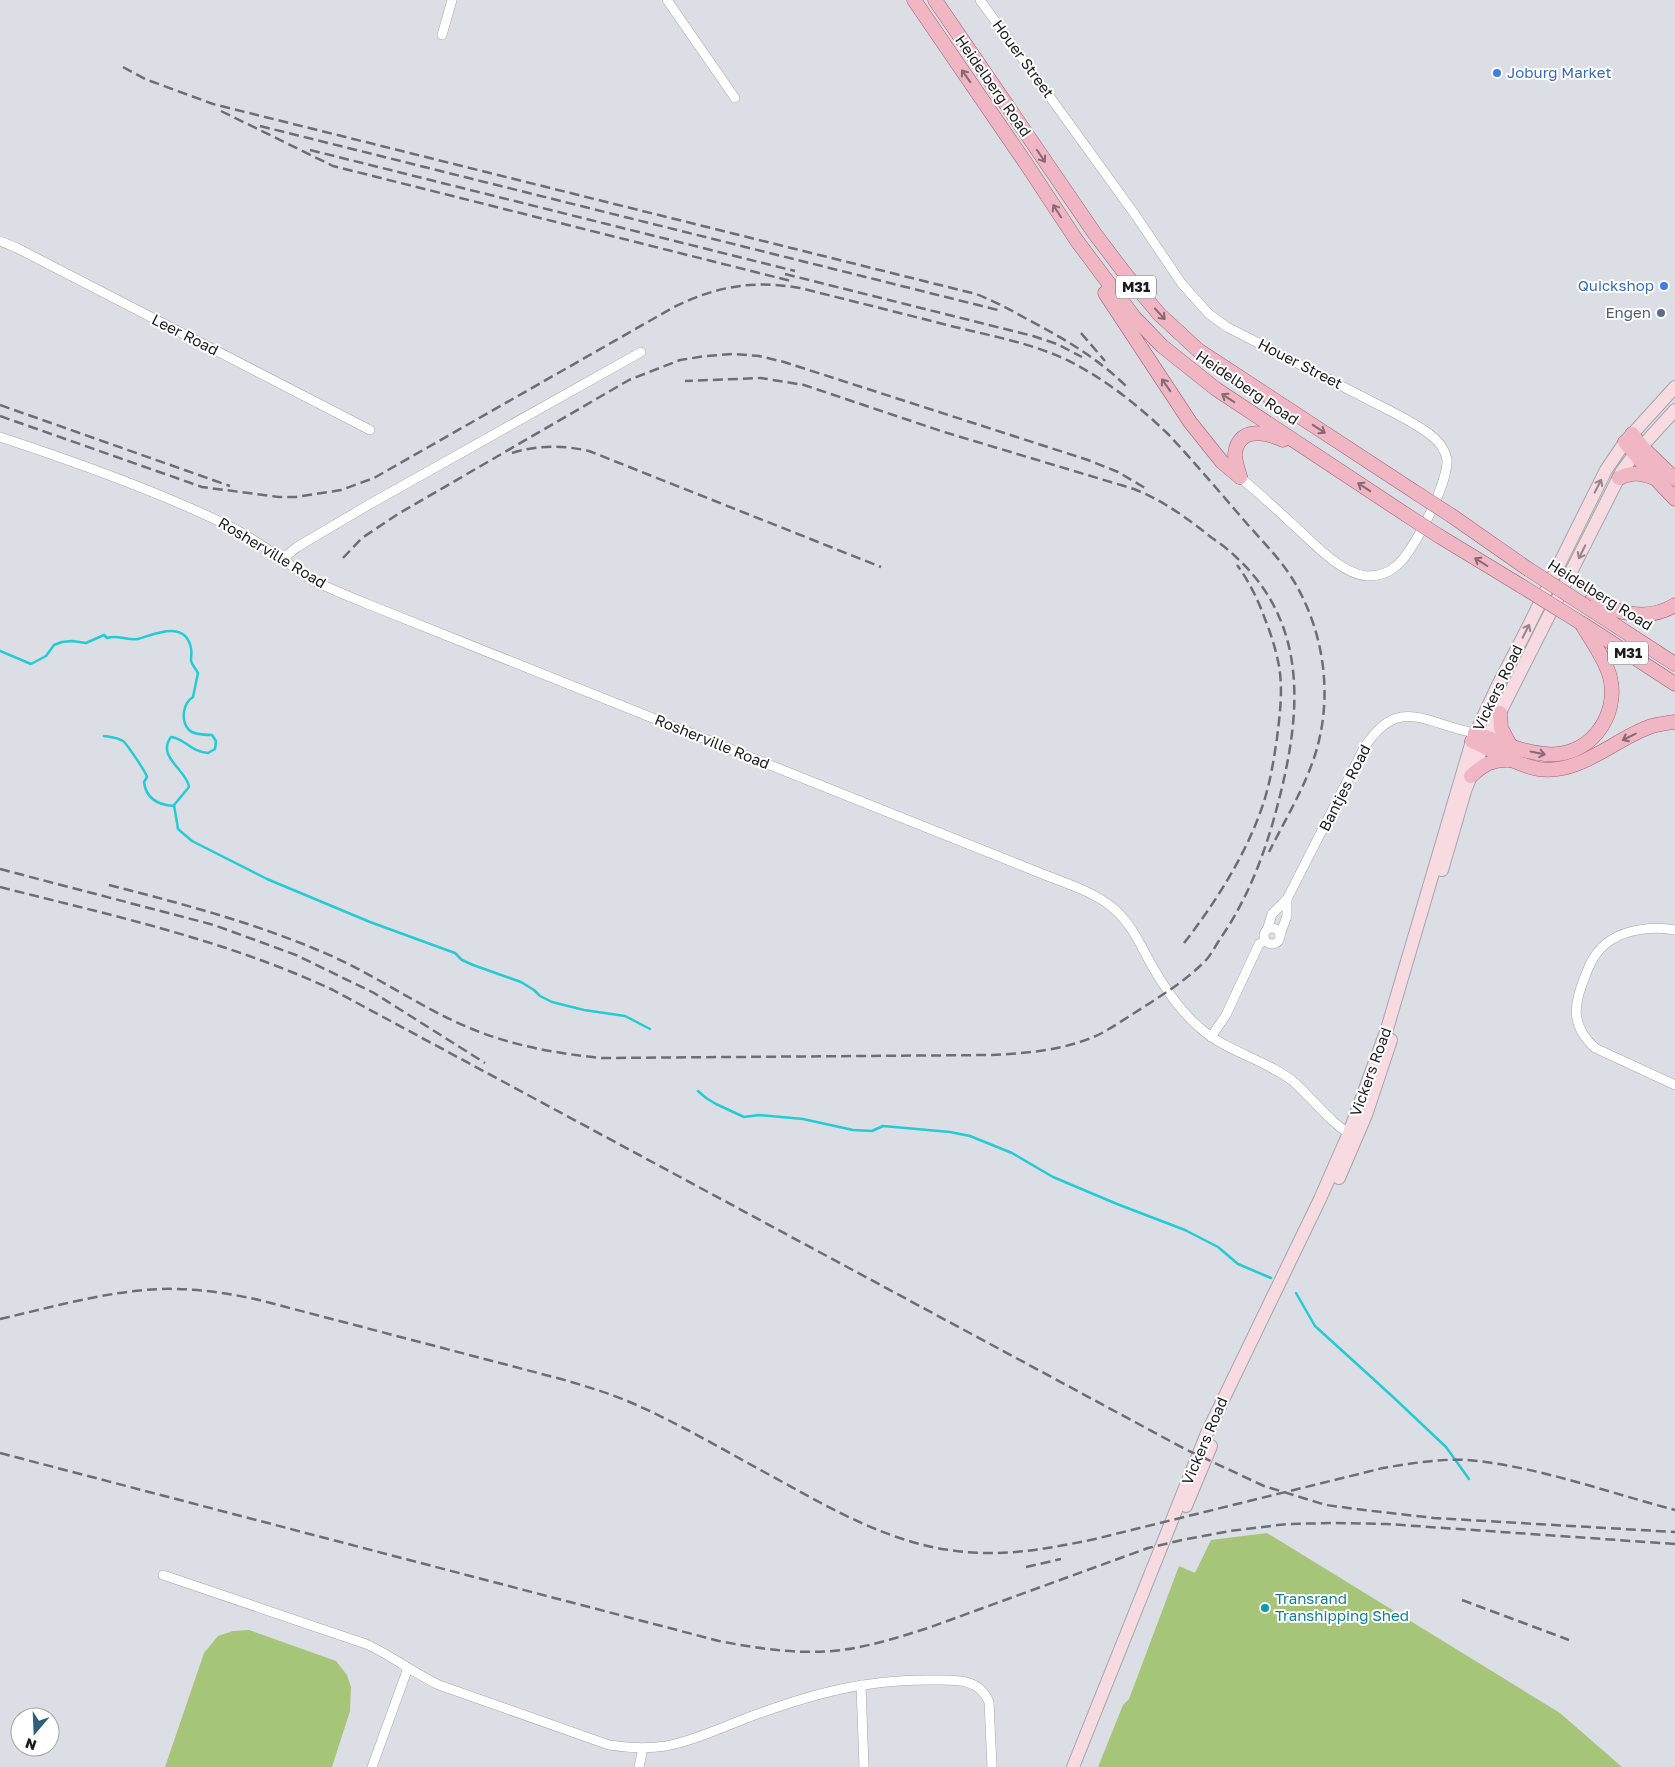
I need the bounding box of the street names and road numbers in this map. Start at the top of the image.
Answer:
street label: Houer Street [989,16,1058,101]
street label: Heidelberg Road [952,31,1036,140]
road number: M31 [1116,276,1156,298]
street label: Leer Road [149,310,222,359]
street label: Houer Street [1255,334,1346,392]
street label: Heidelberg Road [1193,346,1302,428]
street label: Rosherville Road [215,513,330,591]
street label: Heidelberg Road [1545,555,1656,634]
road number: M31 [1608,641,1648,664]
street label: Vickers Road [1469,642,1526,733]
street label: Rosherville Road [652,710,772,772]
street label: Bantjes Road [1315,741,1374,834]
street label: Vickers Road [1346,1025,1394,1119]
street label: Vickers Road [1178,1394,1231,1487]

